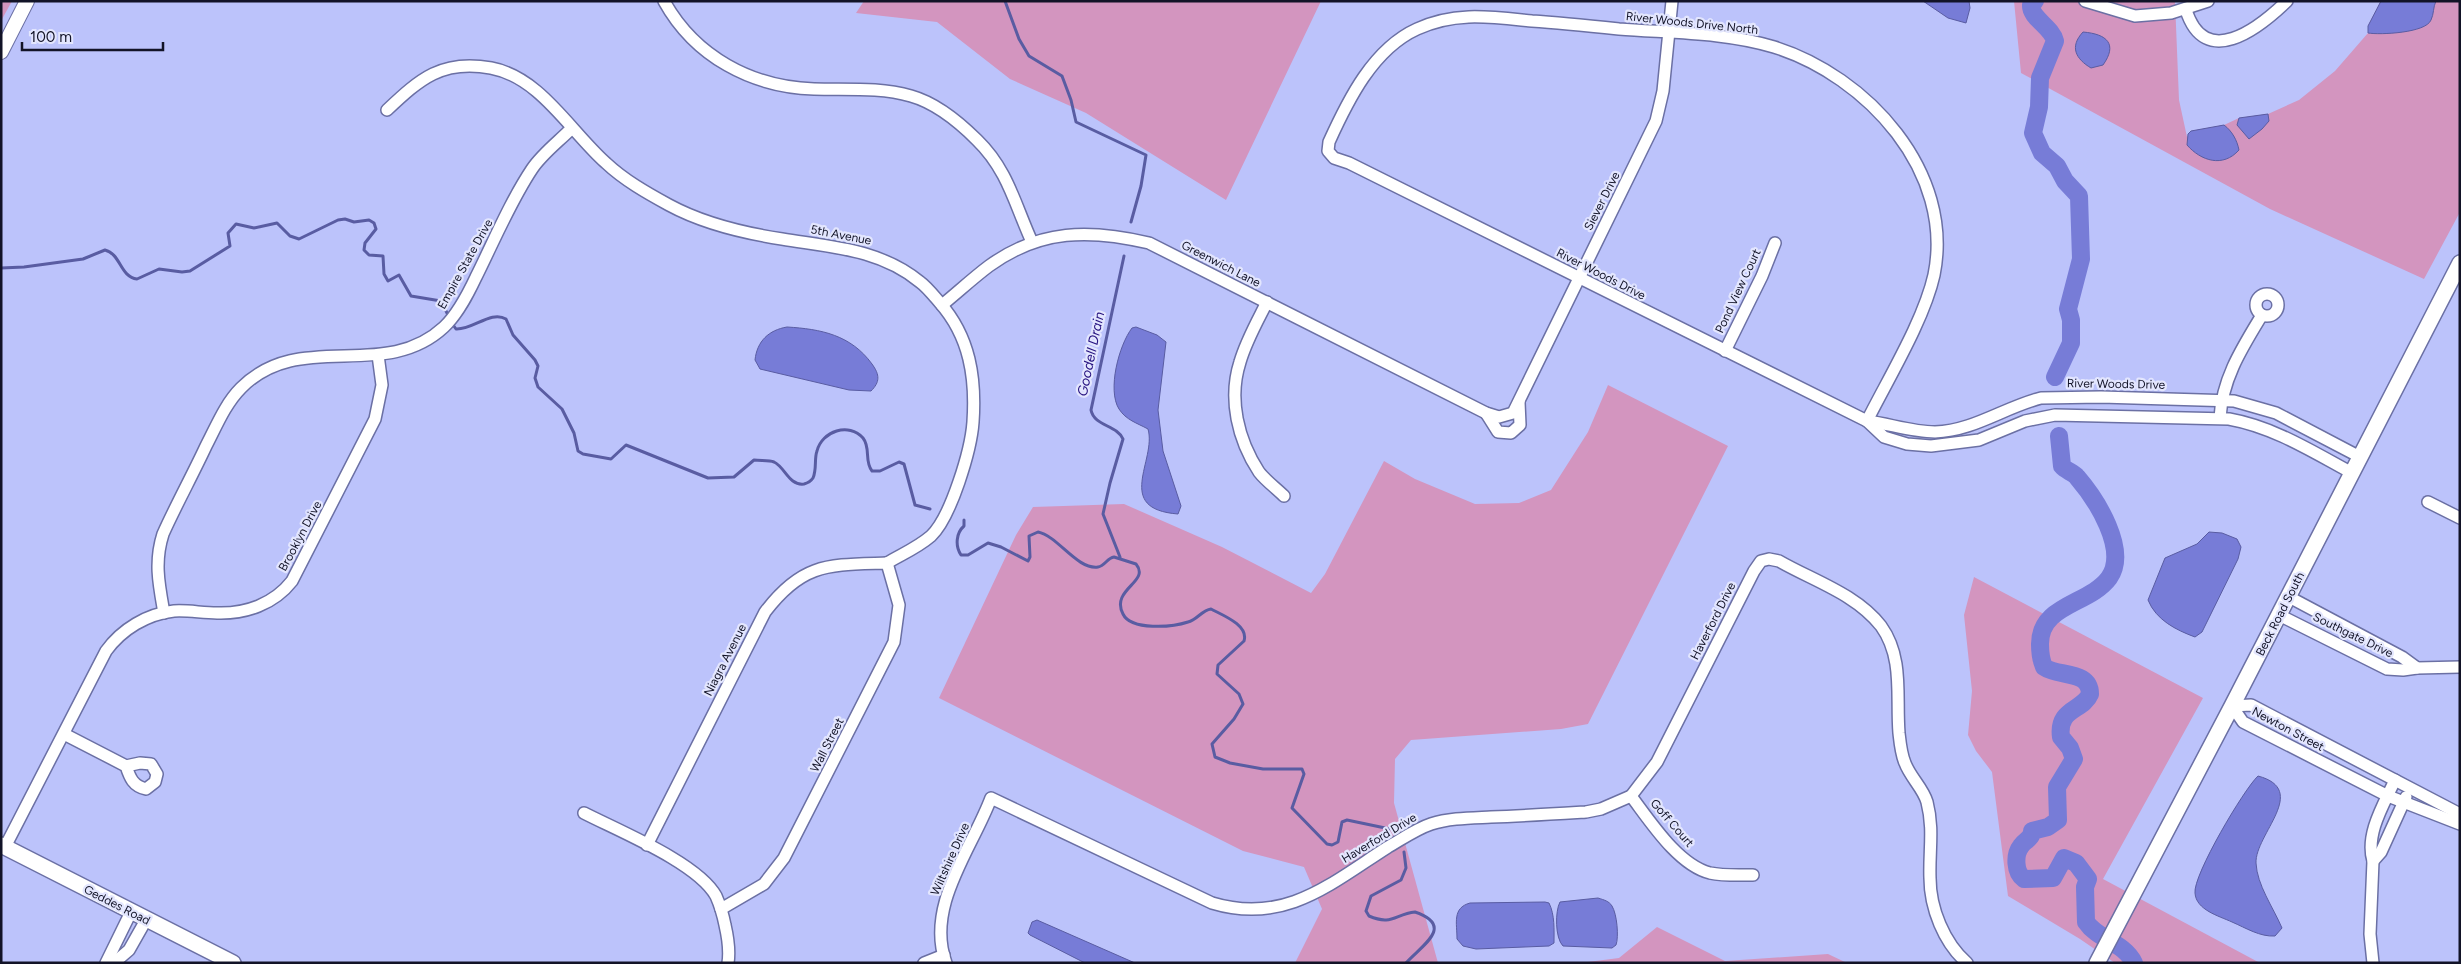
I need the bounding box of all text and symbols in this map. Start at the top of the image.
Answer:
street label: River Woods Drive North [1625,9,1759,37]
scale bar [22,20,164,52]
text: 100 m [30,28,72,46]
street label: Siever Drive [1581,169,1623,233]
street label: Empire State Drive [435,216,496,311]
street label: 5th Avenue [809,222,873,248]
street label: Greenwich Lane [1179,238,1263,290]
street label: River Woods Drive [1554,245,1648,303]
street label: Pond View Court [1712,246,1764,335]
water label: Goodell Drain [1074,310,1108,398]
street label: River Woods Drive [2067,376,2166,392]
street label: Brooklyn Drive [276,498,325,574]
street label: Beck Road South [2253,570,2307,658]
street label: Haverford Drive [1687,580,1739,662]
street label: Southgate Drive [2311,610,2396,661]
street label: Niagra Avenue [701,621,749,698]
street label: Newton Street [2249,704,2327,754]
street label: Wall Street [807,715,847,774]
street label: Goff Court [1647,796,1697,850]
street label: Haverford Drive [1339,810,1419,866]
street label: Wiltshire Drive [928,820,972,897]
street label: Geddes Road [82,882,152,928]

